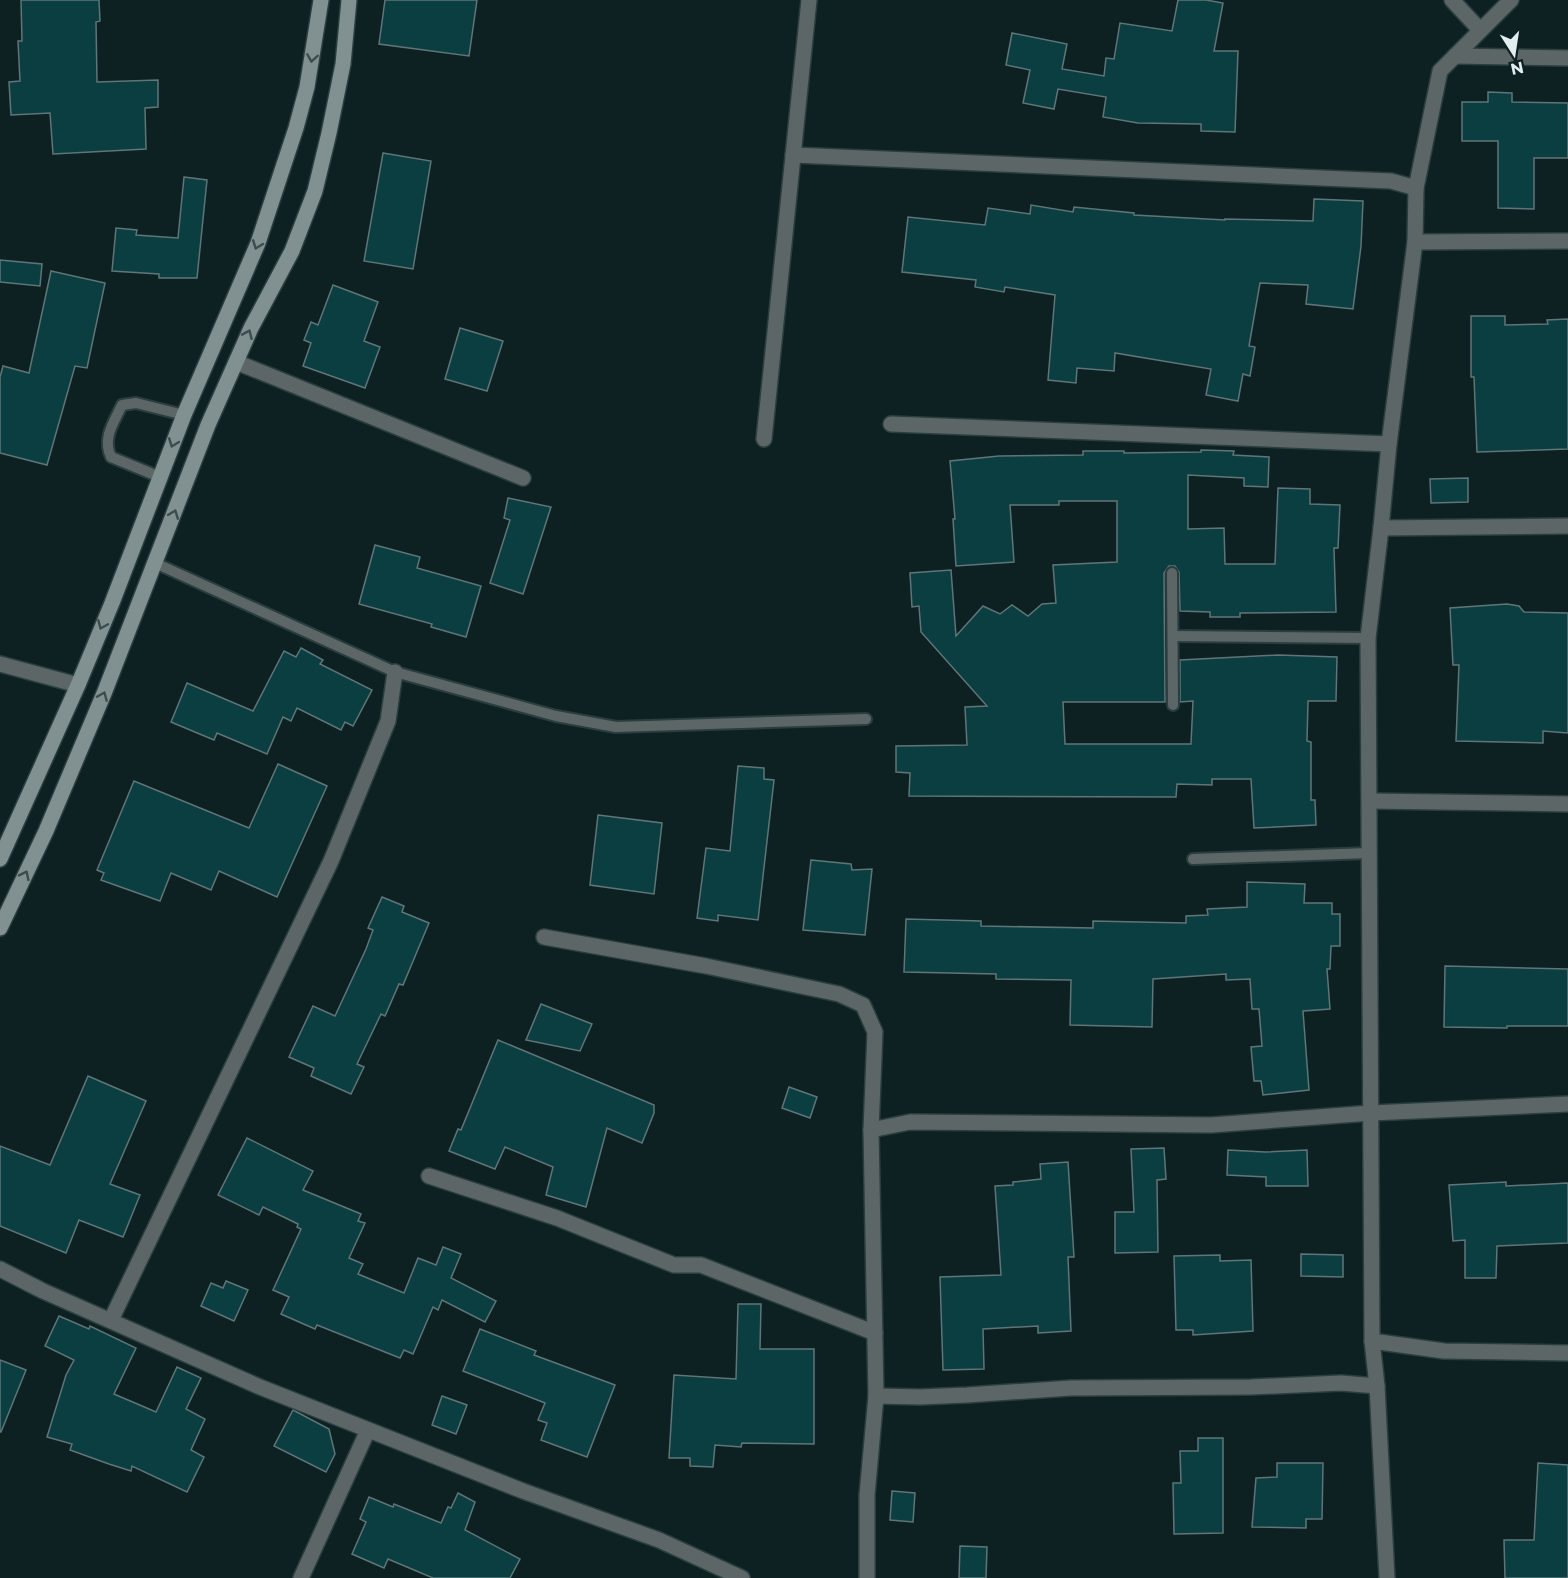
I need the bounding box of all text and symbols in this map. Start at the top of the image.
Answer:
north arrow [1484,24,1544,84]
one-way arrow [306,53,318,62]
text: N [1509,58,1525,79]
one-way arrow [252,239,265,249]
one-way arrow [241,330,253,341]
one-way arrow [168,437,180,448]
one-way arrow [167,510,179,521]
one-way arrow [97,619,109,630]
one-way arrow [96,691,108,702]
one-way arrow [18,870,30,881]

